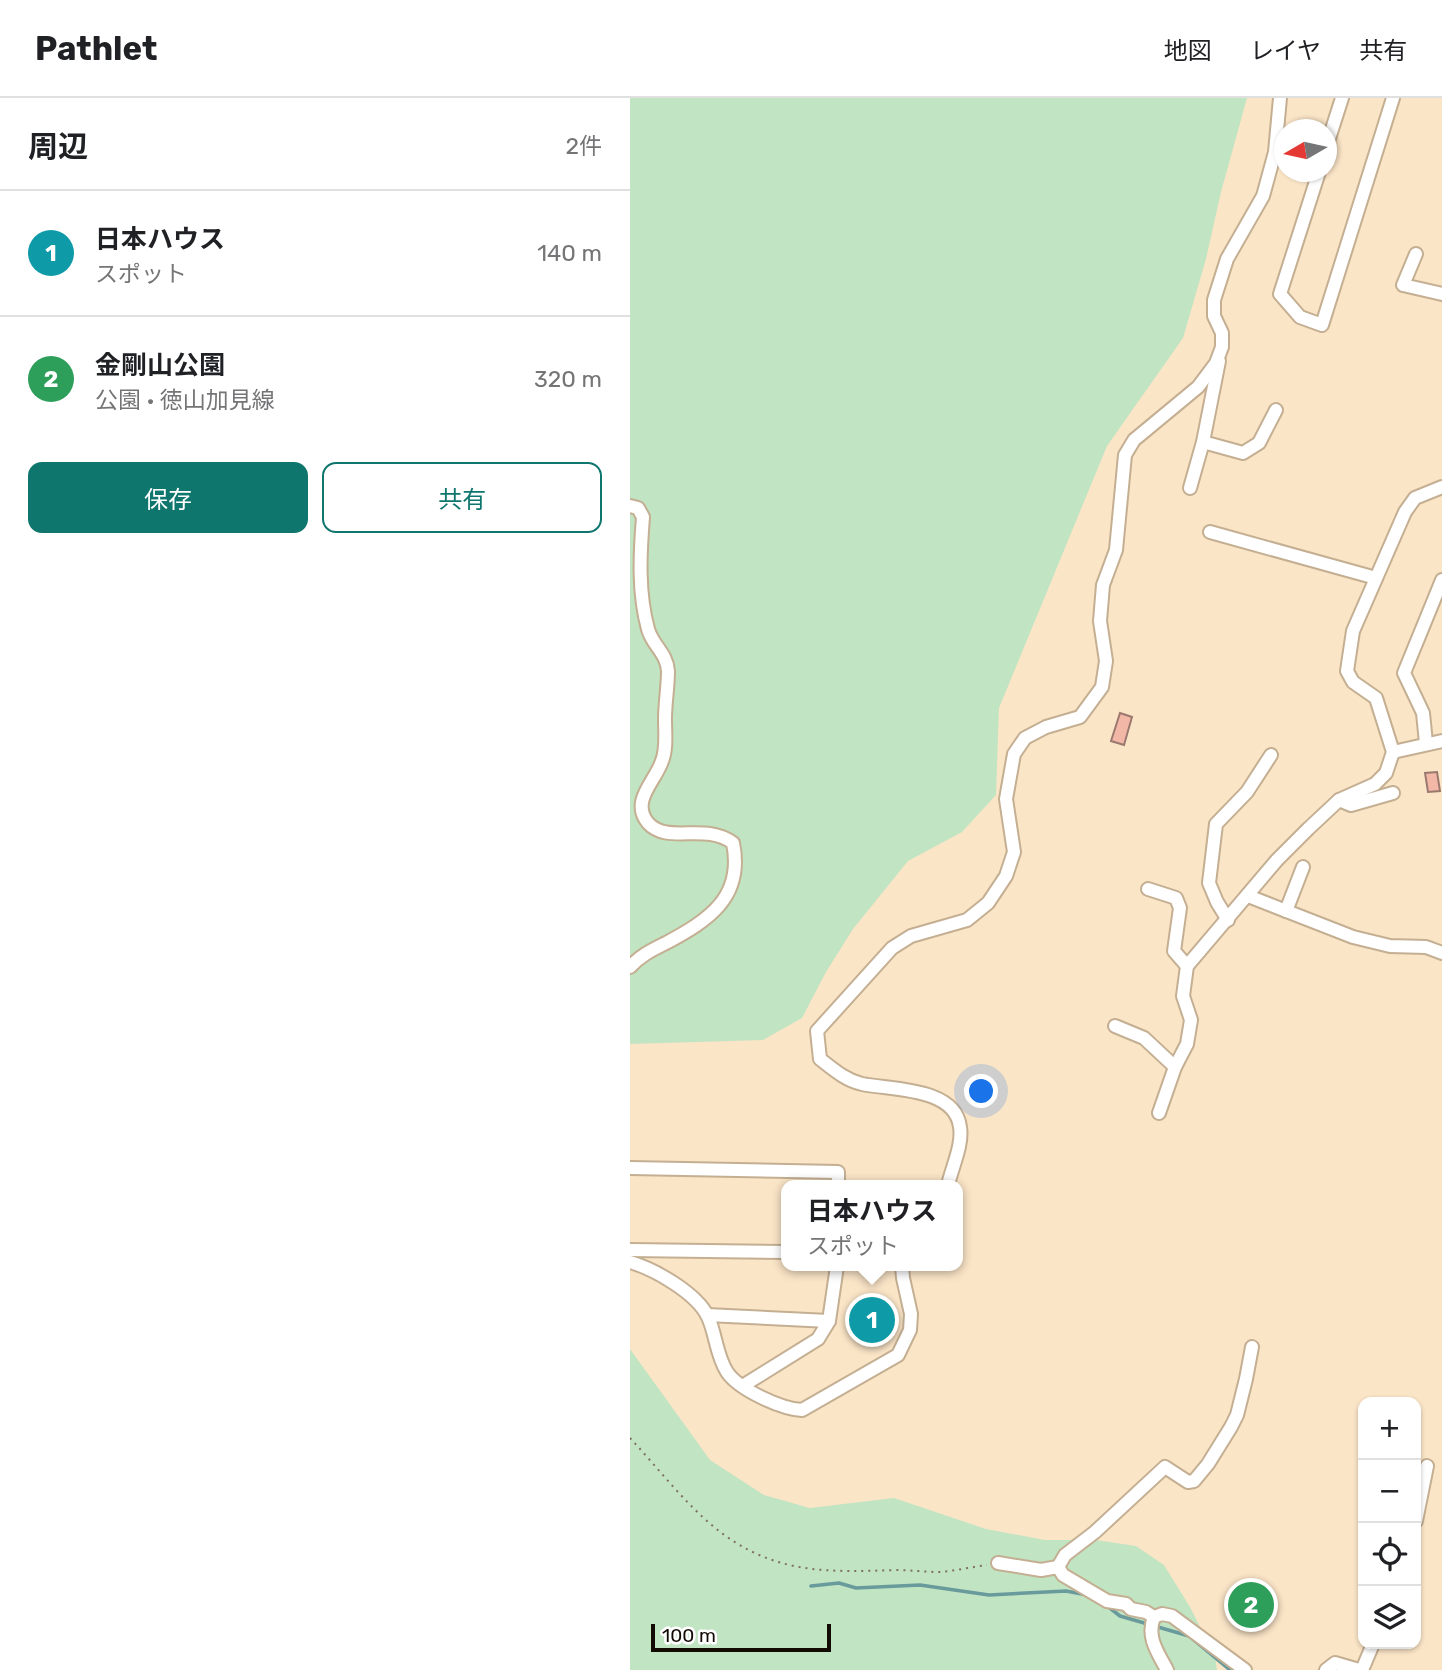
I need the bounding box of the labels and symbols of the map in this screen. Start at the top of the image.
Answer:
north arrow [1274,119,1337,182]
your location [964,1074,998,1108]
pin: 1 [849,1294,895,1346]
pin: 2 [1228,1579,1274,1631]
scale bar [651,1621,831,1653]

